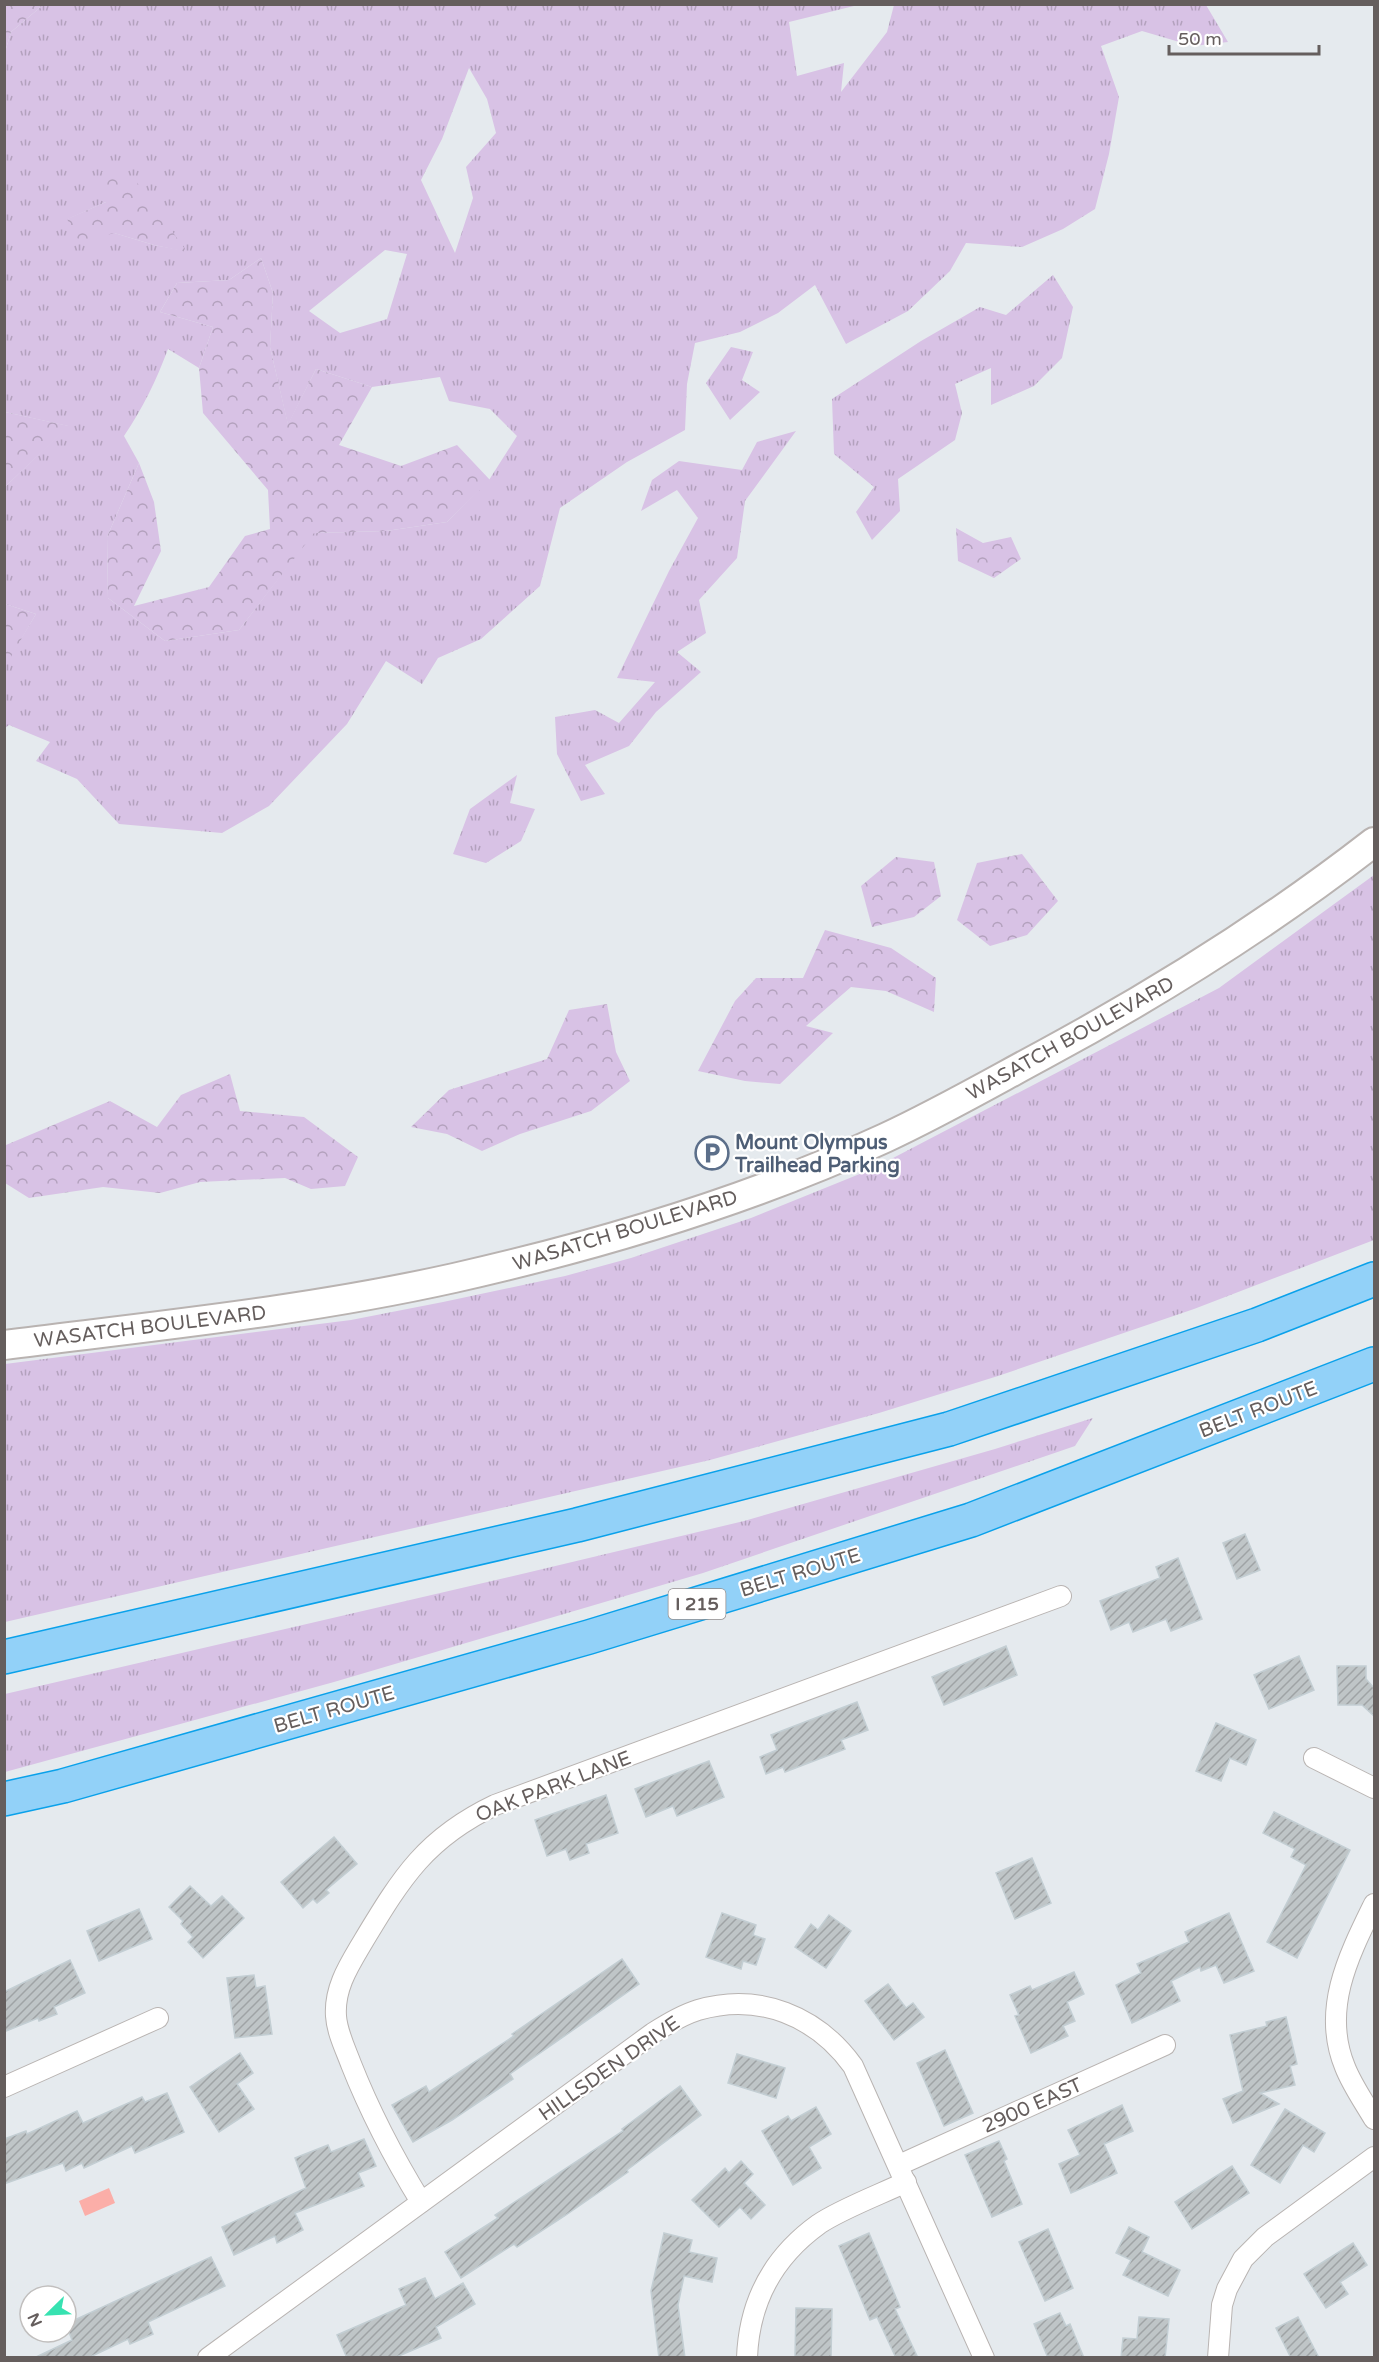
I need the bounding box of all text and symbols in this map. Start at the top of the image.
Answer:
scale bar [1169,18,1319,56]
text: 50 m [1178,28,1222,50]
street label: WASATCH BOULEVARD [962,972,1179,1106]
place label: Mount Olympus Trailhead Parking [734,1131,900,1178]
parking icon: Mount Olympus Trailhead Parking [694,1135,730,1171]
street label: WASATCH BOULEVARD [510,1185,741,1277]
street label: WASATCH BOULEVARD [33,1301,268,1353]
street label: BELT ROUTE [1196,1376,1321,1443]
street label: BELT ROUTE [737,1543,863,1603]
road number: I 215 [668,1589,726,1619]
street label: BELT ROUTE [271,1681,398,1739]
street label: OAK PARK LANE [472,1746,635,1828]
street label: HILLSDEN DRIVE [534,2011,685,2126]
street label: 2900 EAST [979,2073,1086,2139]
north arrow [18,2284,78,2344]
text: N [23,2310,47,2330]

